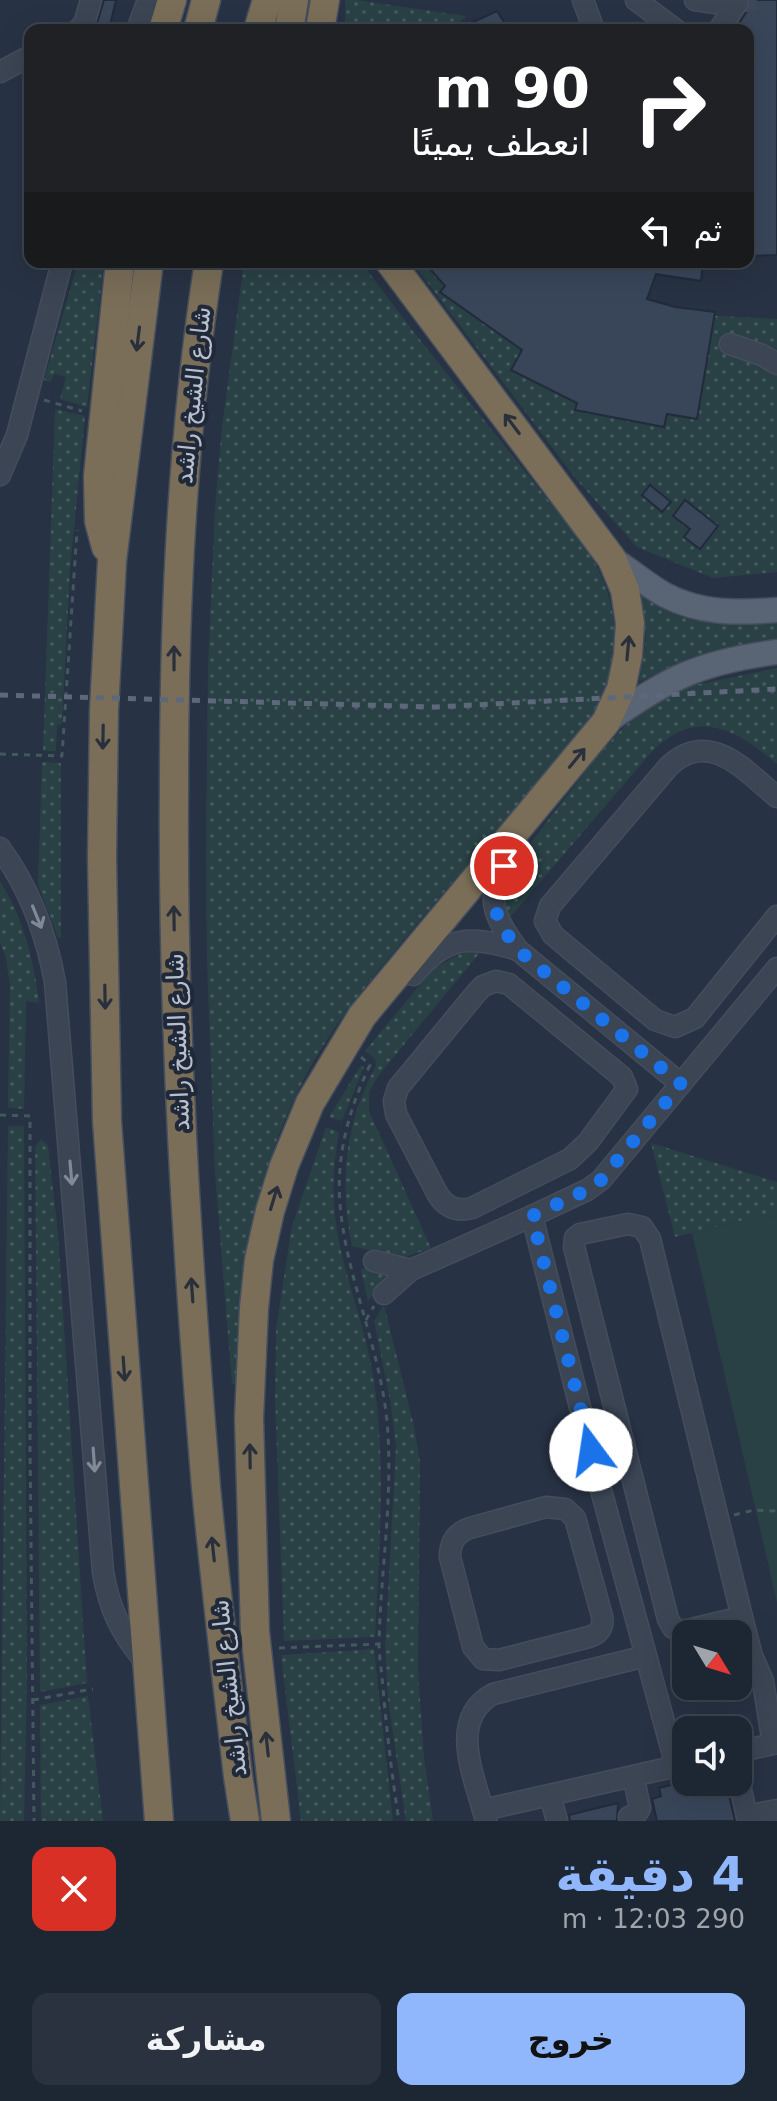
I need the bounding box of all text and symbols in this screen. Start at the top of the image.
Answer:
text: 90 m [434,55,590,120]
icon: right [618,56,722,160]
text: انعطف يمينًا [411,122,590,163]
icon: left [634,208,678,252]
text: ثم [694,213,722,248]
street label: شارع الشيخ راشد [170,305,216,485]
one-way arrow [131,325,146,352]
one-way arrow [503,414,520,436]
one-way arrow [621,635,636,662]
one-way arrow [166,645,182,672]
one-way arrow [96,723,111,750]
one-way arrow [569,748,586,769]
pin [470,832,538,900]
icon: arrive [482,844,526,888]
one-way arrow [31,904,45,929]
one-way arrow [166,905,182,932]
street label: شارع الشيخ راشد [161,953,195,1131]
one-way arrow [97,983,112,1010]
one-way arrow [64,1159,79,1186]
one-way arrow [267,1186,282,1212]
one-way arrow [184,1277,199,1304]
one-way arrow [117,1355,132,1382]
position arrow [549,1408,633,1492]
one-way arrow [242,1443,258,1470]
one-way arrow [87,1446,102,1473]
one-way arrow [206,1536,221,1563]
street label: شارع الشيخ راشد [206,1598,252,1778]
north arrow [672,1620,752,1700]
map controls [672,1620,752,1796]
button: sound [672,1716,752,1796]
one-way arrow [259,1731,274,1757]
text: 4 دقيقة [556,1846,745,1902]
button: close [32,1847,116,1931]
text: 290 m · 12:03 [562,1904,745,1934]
button: مشاركة [32,1993,381,2085]
button: خروج [397,1993,745,2085]

